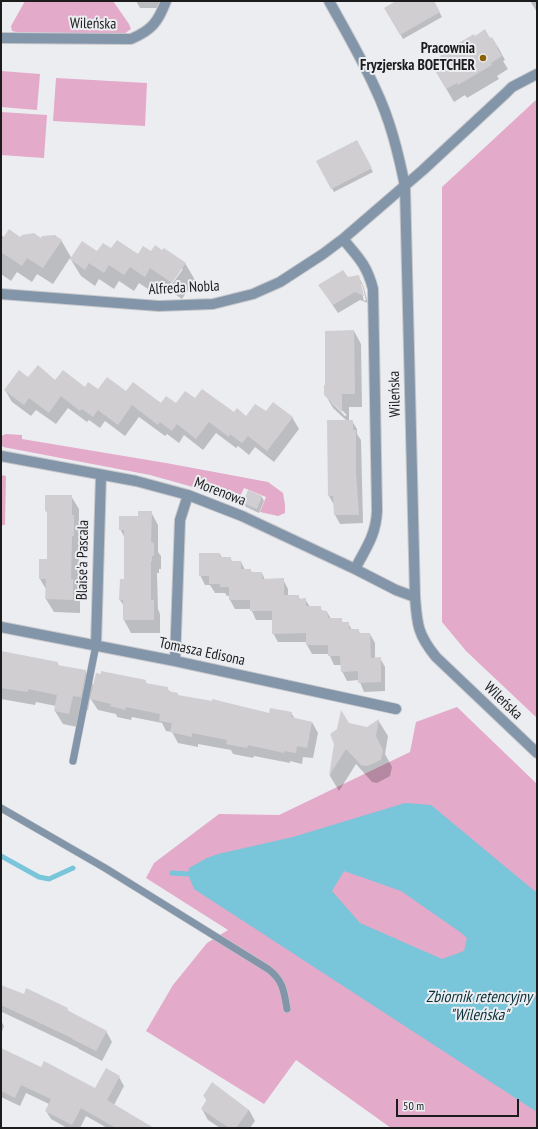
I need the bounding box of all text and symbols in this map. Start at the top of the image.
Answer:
street label: Wileńska [70,15,116,33]
place label: Pracownia Fryzjerska BOETCHER [360,40,475,75]
marker: Pracownia Fryzjerska BOETCHER [478,53,488,63]
street label: Alfreda Nobla [148,277,220,299]
street label: Wileńska [386,371,404,417]
street label: Morenowa [192,474,248,510]
street label: Blaise'a Pascala [73,520,93,600]
street label: Tomasza Edisona [157,634,247,670]
street label: Wileńska [480,678,526,724]
water label: Zbiornik retencyjny "Wileńska" [426,987,532,1025]
scale bar [398,1091,521,1117]
text: 50 m [403,1098,424,1113]

